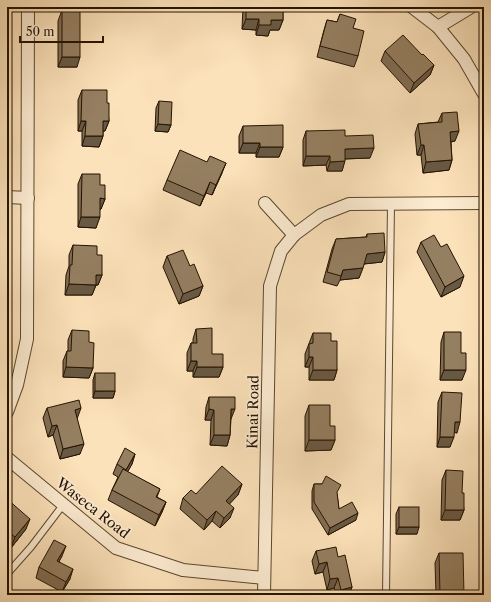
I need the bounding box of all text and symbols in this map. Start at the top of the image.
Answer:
scale bar [20,18,103,44]
text: 50 m [26,24,55,39]
street label: Kinai Road [243,374,263,449]
street label: Waseca Road [52,473,134,543]

